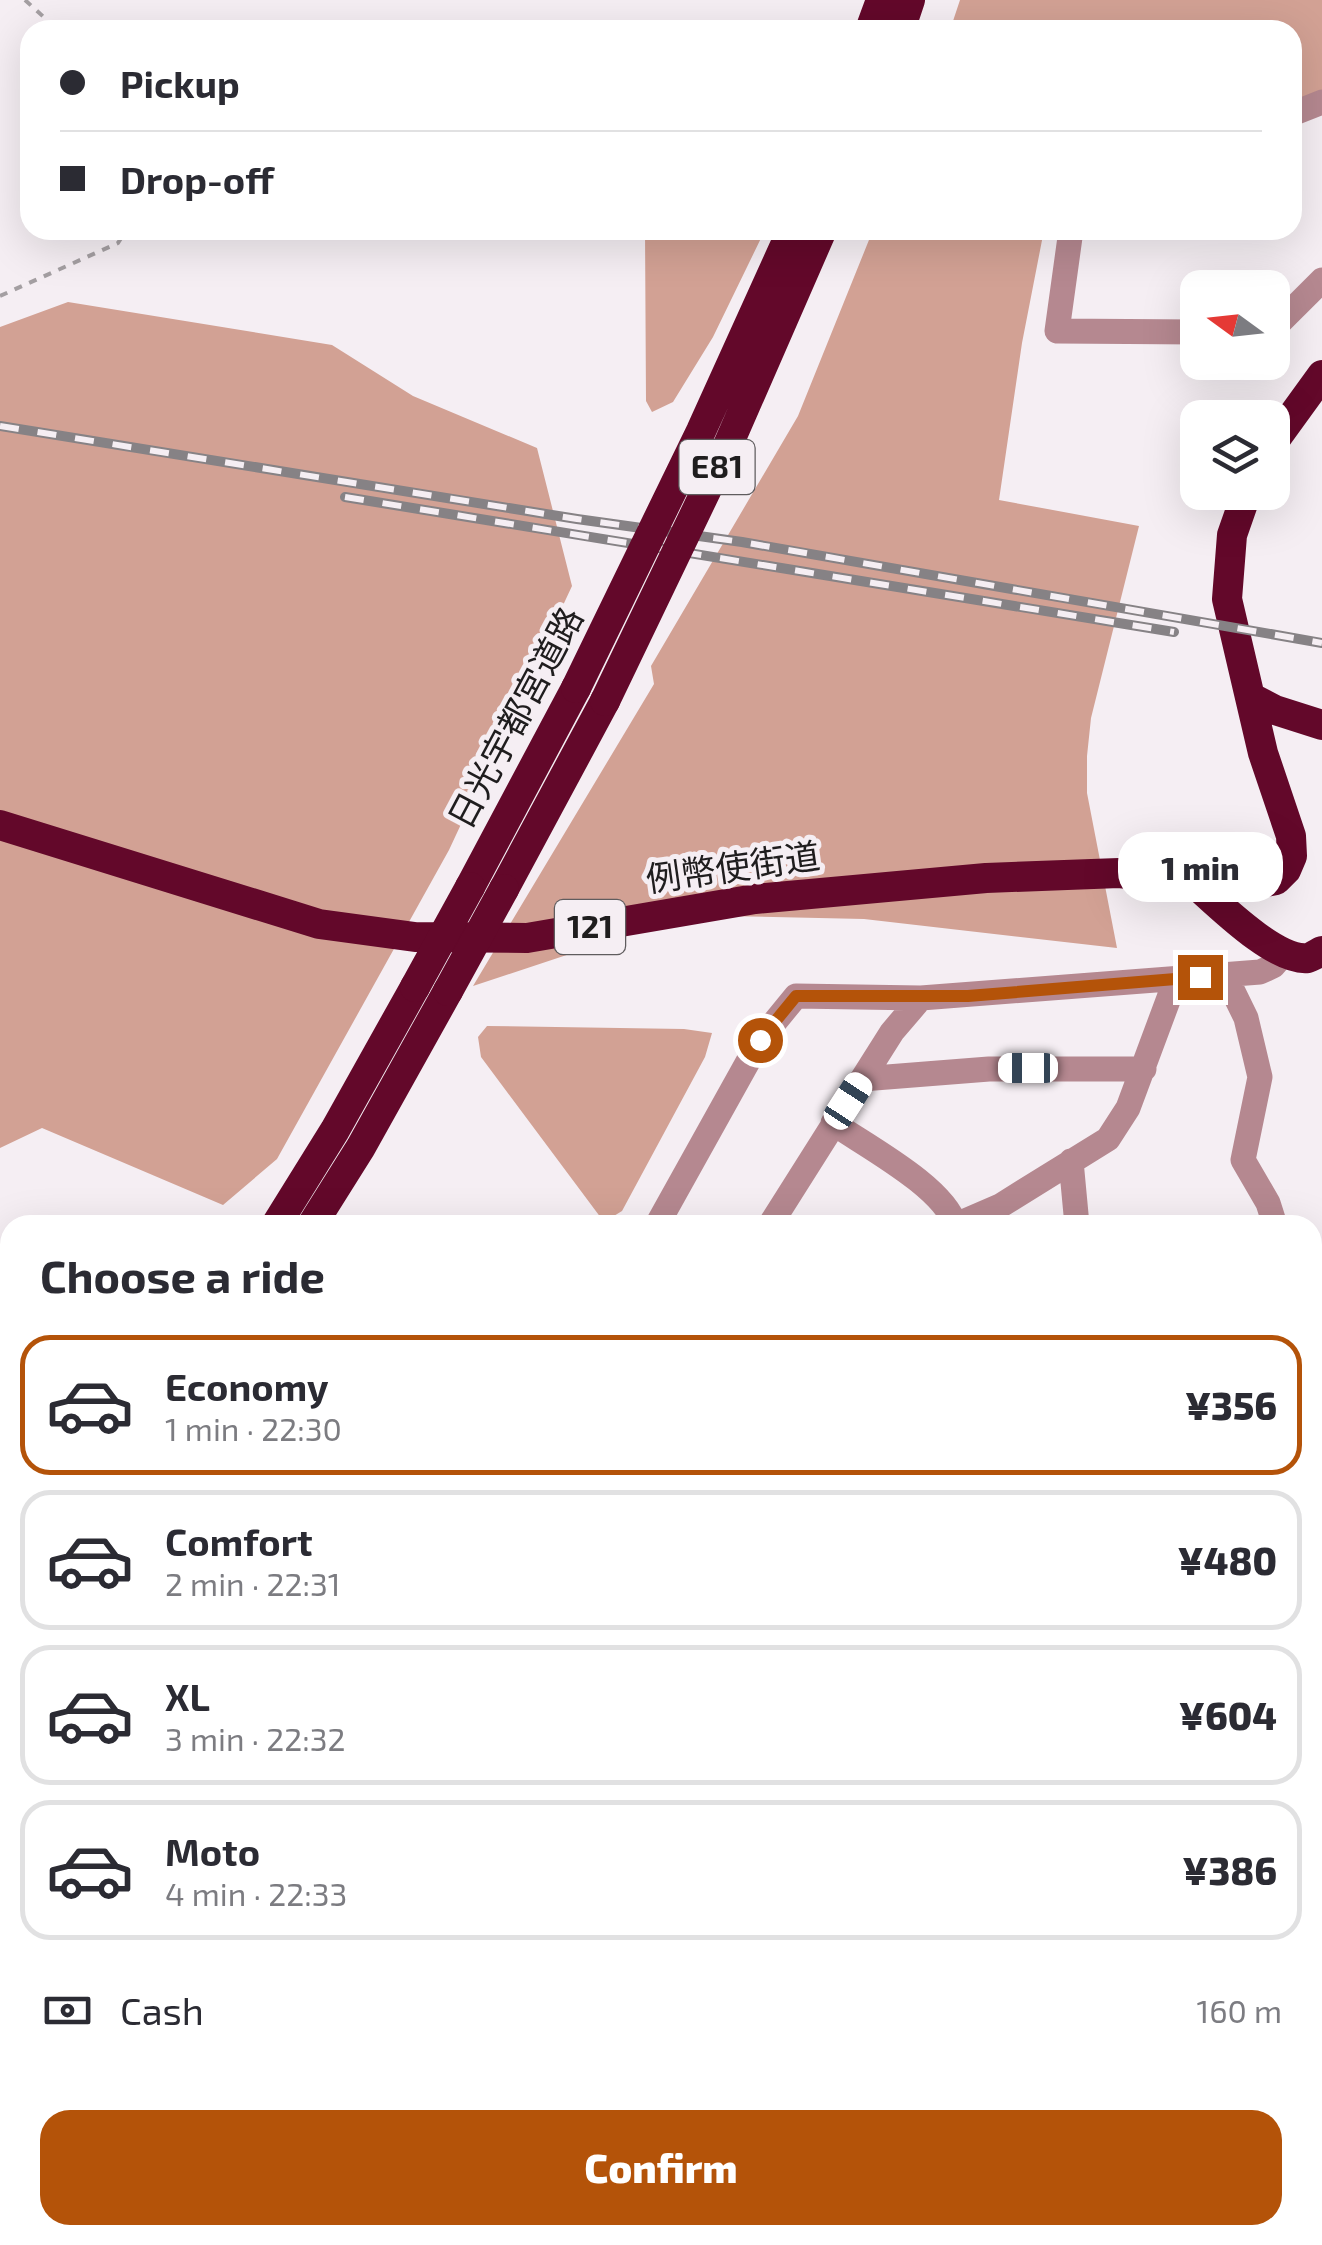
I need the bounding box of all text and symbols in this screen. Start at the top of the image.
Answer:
text: Pickup [120,60,240,106]
text: Drop-off [120,156,274,202]
north arrow [1180,270,1290,380]
map controls [1180,270,1290,510]
button: layers [1180,400,1290,510]
road number: E81 [680,440,754,494]
street label: 日光宇都宮道路 [438,599,590,835]
callout: 1 min [1118,832,1282,902]
street label: 例幣使街道 [643,833,822,899]
text: 1 min [1161,848,1240,886]
road number: 121 [555,900,625,954]
route end [1178,955,1223,1000]
route start [738,1018,783,1063]
car [998,1053,1058,1083]
car [819,1068,877,1134]
text: Choose a ride [40,1248,325,1302]
icon: car [45,1360,135,1450]
text: Economy [165,1363,329,1409]
text: ¥356 [1185,1382,1277,1428]
text: 1 min · 22:30 [165,1409,342,1447]
icon: car [45,1515,135,1605]
text: Comfort [165,1518,313,1564]
text: ¥480 [1178,1537,1277,1583]
text: 2 min · 22:31 [165,1564,341,1602]
icon: car [45,1670,135,1760]
text: XL [165,1673,210,1719]
text: ¥604 [1179,1692,1277,1738]
text: 3 min · 22:32 [165,1719,346,1757]
icon: car [45,1825,135,1915]
text: Moto [165,1828,260,1874]
text: ¥386 [1182,1847,1277,1893]
text: 4 min · 22:33 [165,1874,347,1912]
icon: cash [40,1983,95,2038]
text: Cash [120,1987,204,2033]
text: 160 m [1196,1991,1282,2029]
button: Confirm [40,2110,1282,2225]

